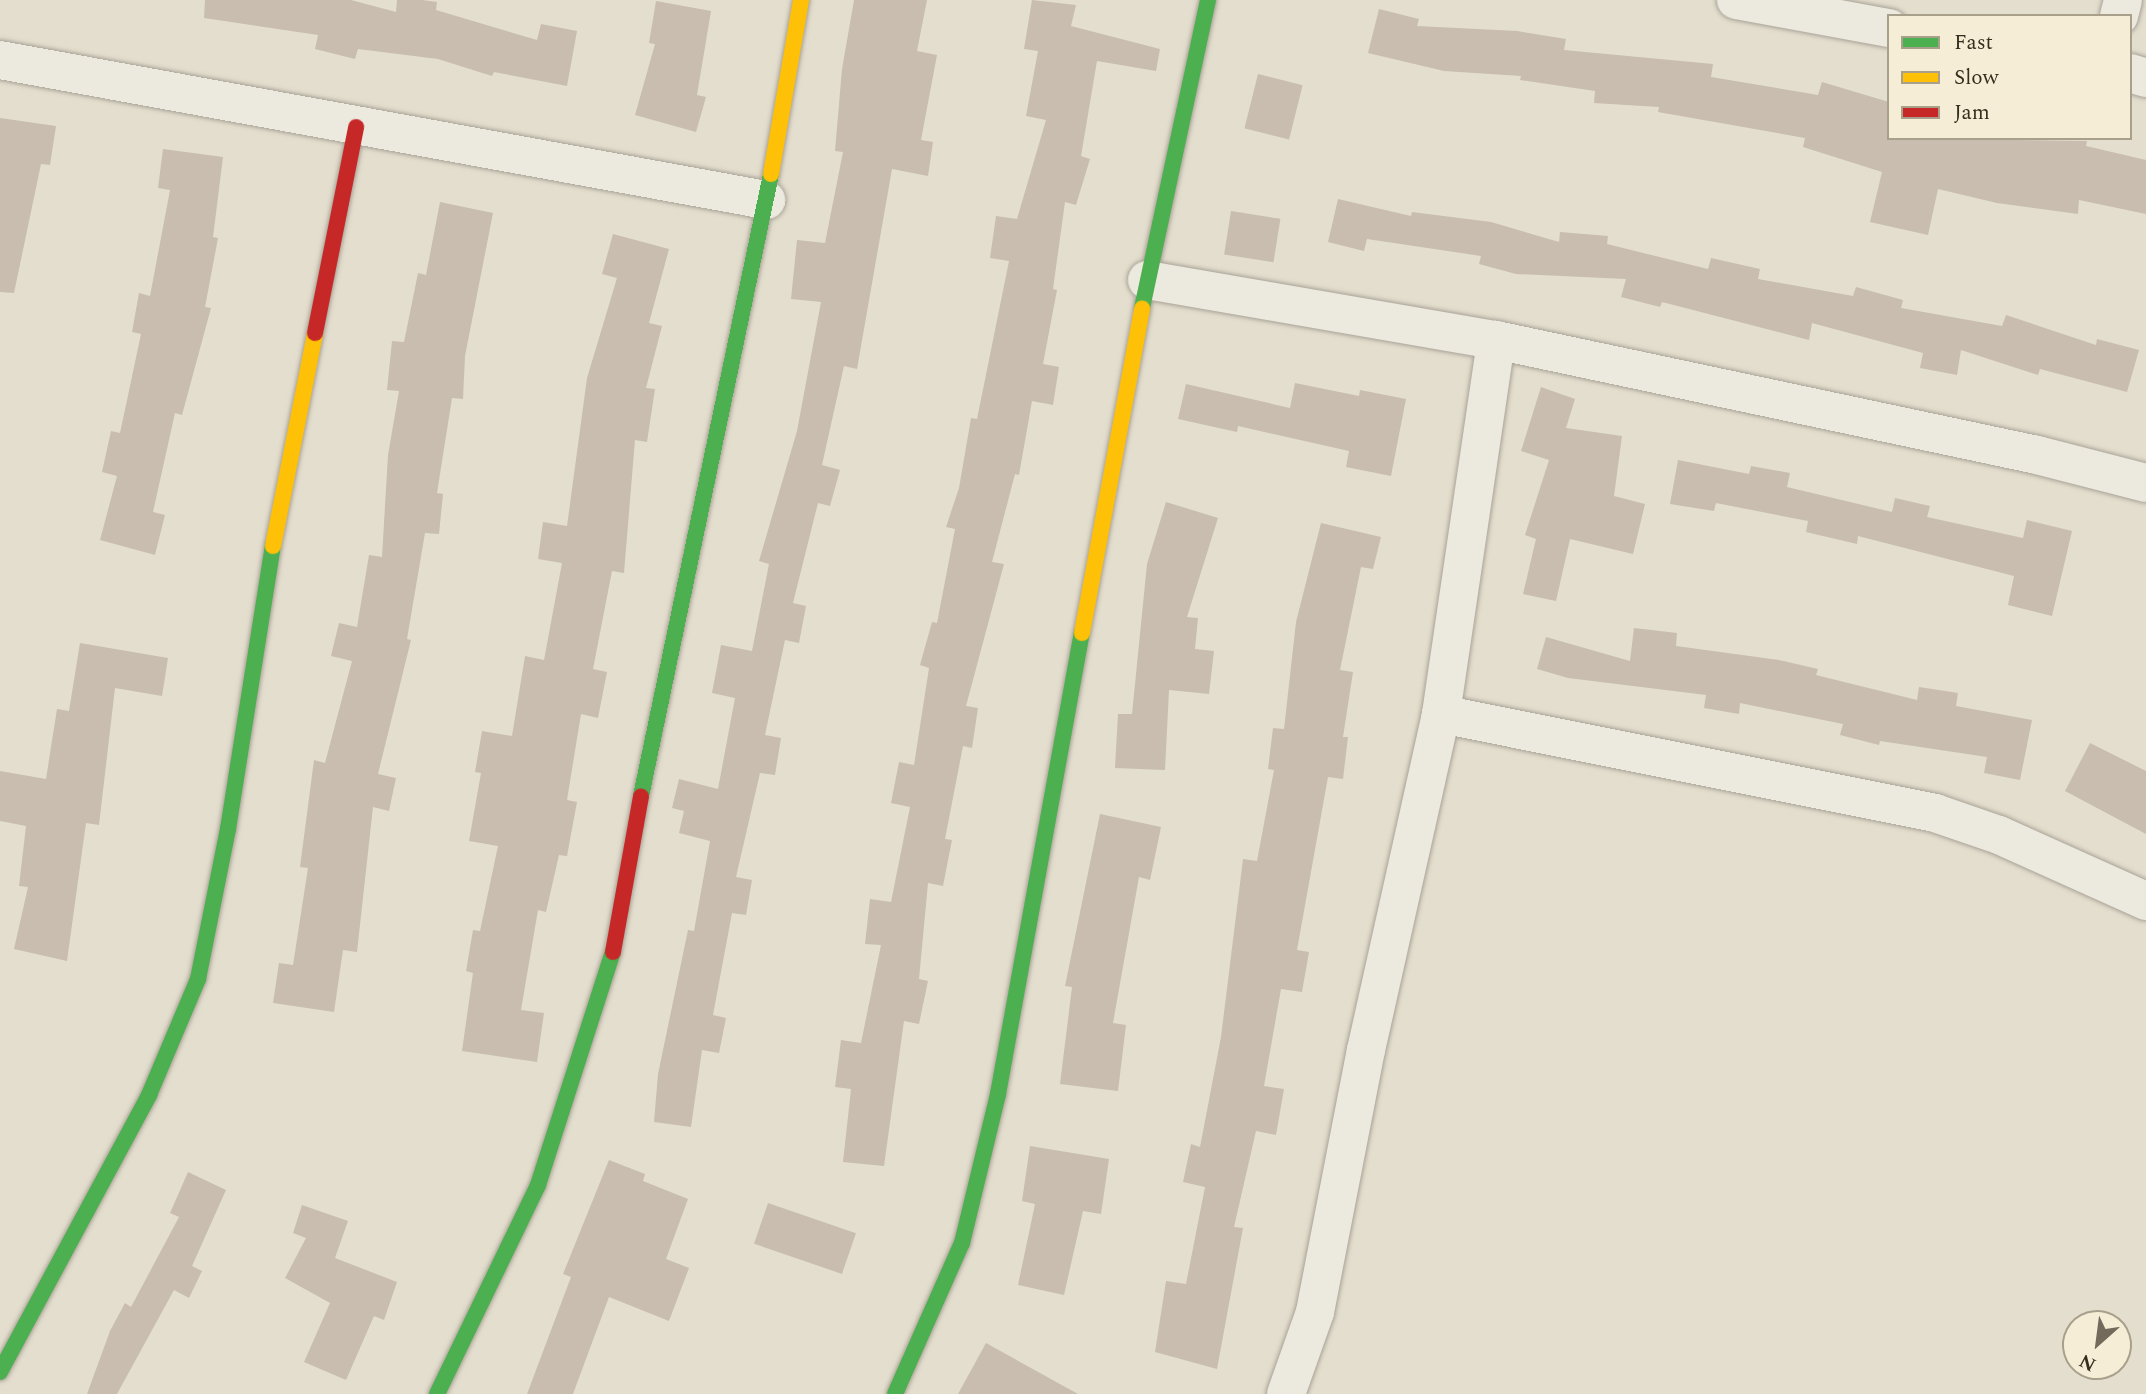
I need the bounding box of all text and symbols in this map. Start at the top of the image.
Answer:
legend [1887,14,2132,140]
text: Fast [1954,27,1993,59]
text: Slow [1954,62,1998,94]
text: Jam [1954,97,1990,129]
north arrow [2062,1310,2132,1380]
text: N [2074,1346,2102,1379]

